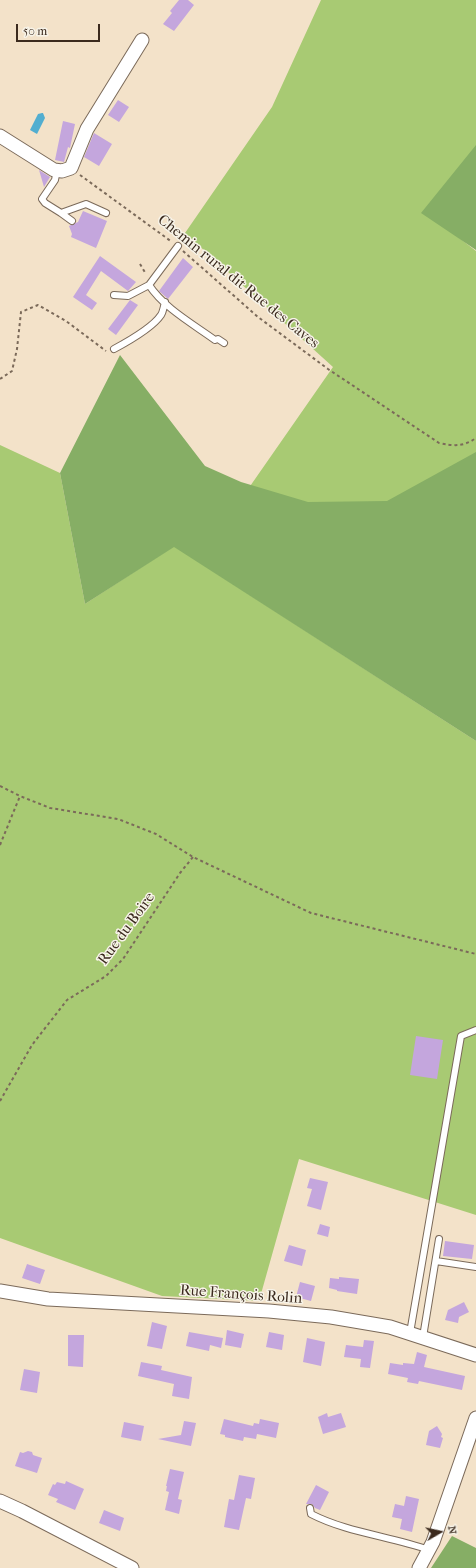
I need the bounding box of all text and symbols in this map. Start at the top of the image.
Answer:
scale bar [18,16,102,42]
text: 50 m [23,24,47,38]
street label: Chemin rural dit Rue des Caves [154,211,322,353]
street label: Rue du Boire [95,889,159,969]
street label: Rue François Rolin [179,1282,303,1308]
north arrow [420,1512,460,1552]
text: N [445,1525,459,1535]

